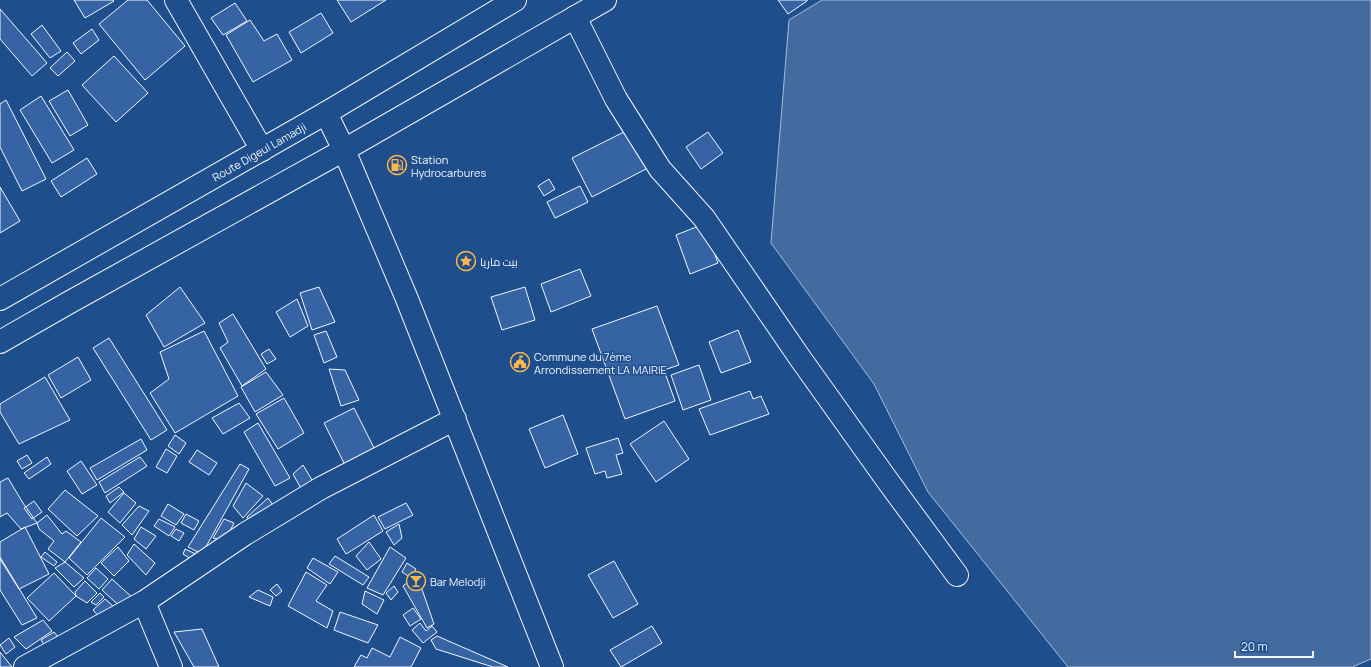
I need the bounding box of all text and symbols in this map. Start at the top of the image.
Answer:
street label: Route Digeul Lamadji [209,118,309,184]
place label: Station Hydrocarbures [411,152,486,180]
fuel station icon: Station Hydrocarbures [386,154,408,176]
place icon: بيت ماريا [455,250,477,272]
place label: بيت ماريا [480,254,518,269]
place label: Commune du 7ème Arrondissement LA MAIRIE [534,349,667,377]
public building icon: Commune du 7ème Arrondissement LA MAIRIE [509,351,531,373]
bar icon: Bar Melodji [405,570,427,592]
place label: Bar Melodji [430,574,486,589]
scale bar [1235,633,1313,659]
text: 20 m [1241,638,1268,655]

